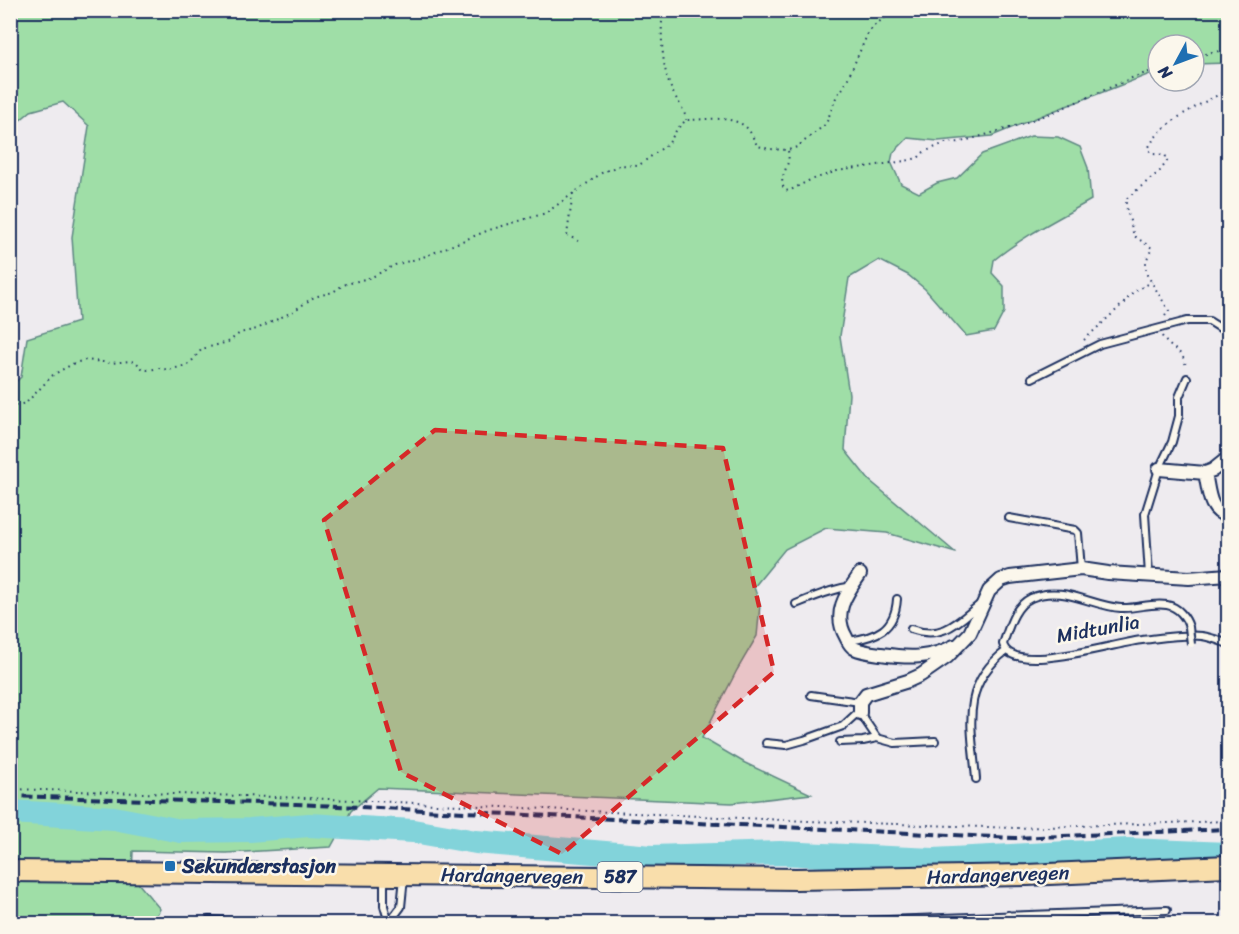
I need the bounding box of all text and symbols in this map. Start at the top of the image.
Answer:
north arrow [1146,33,1206,93]
text: N [1150,58,1180,87]
street label: Midtunlia [1054,604,1142,654]
place label: Sekundærstasjon [181,849,336,884]
street label: Hardangervegen [926,855,1070,895]
street label: Hardangervegen [440,857,584,895]
marker: Sekundærstasjon [163,859,177,873]
road number: 587 [598,862,642,892]

